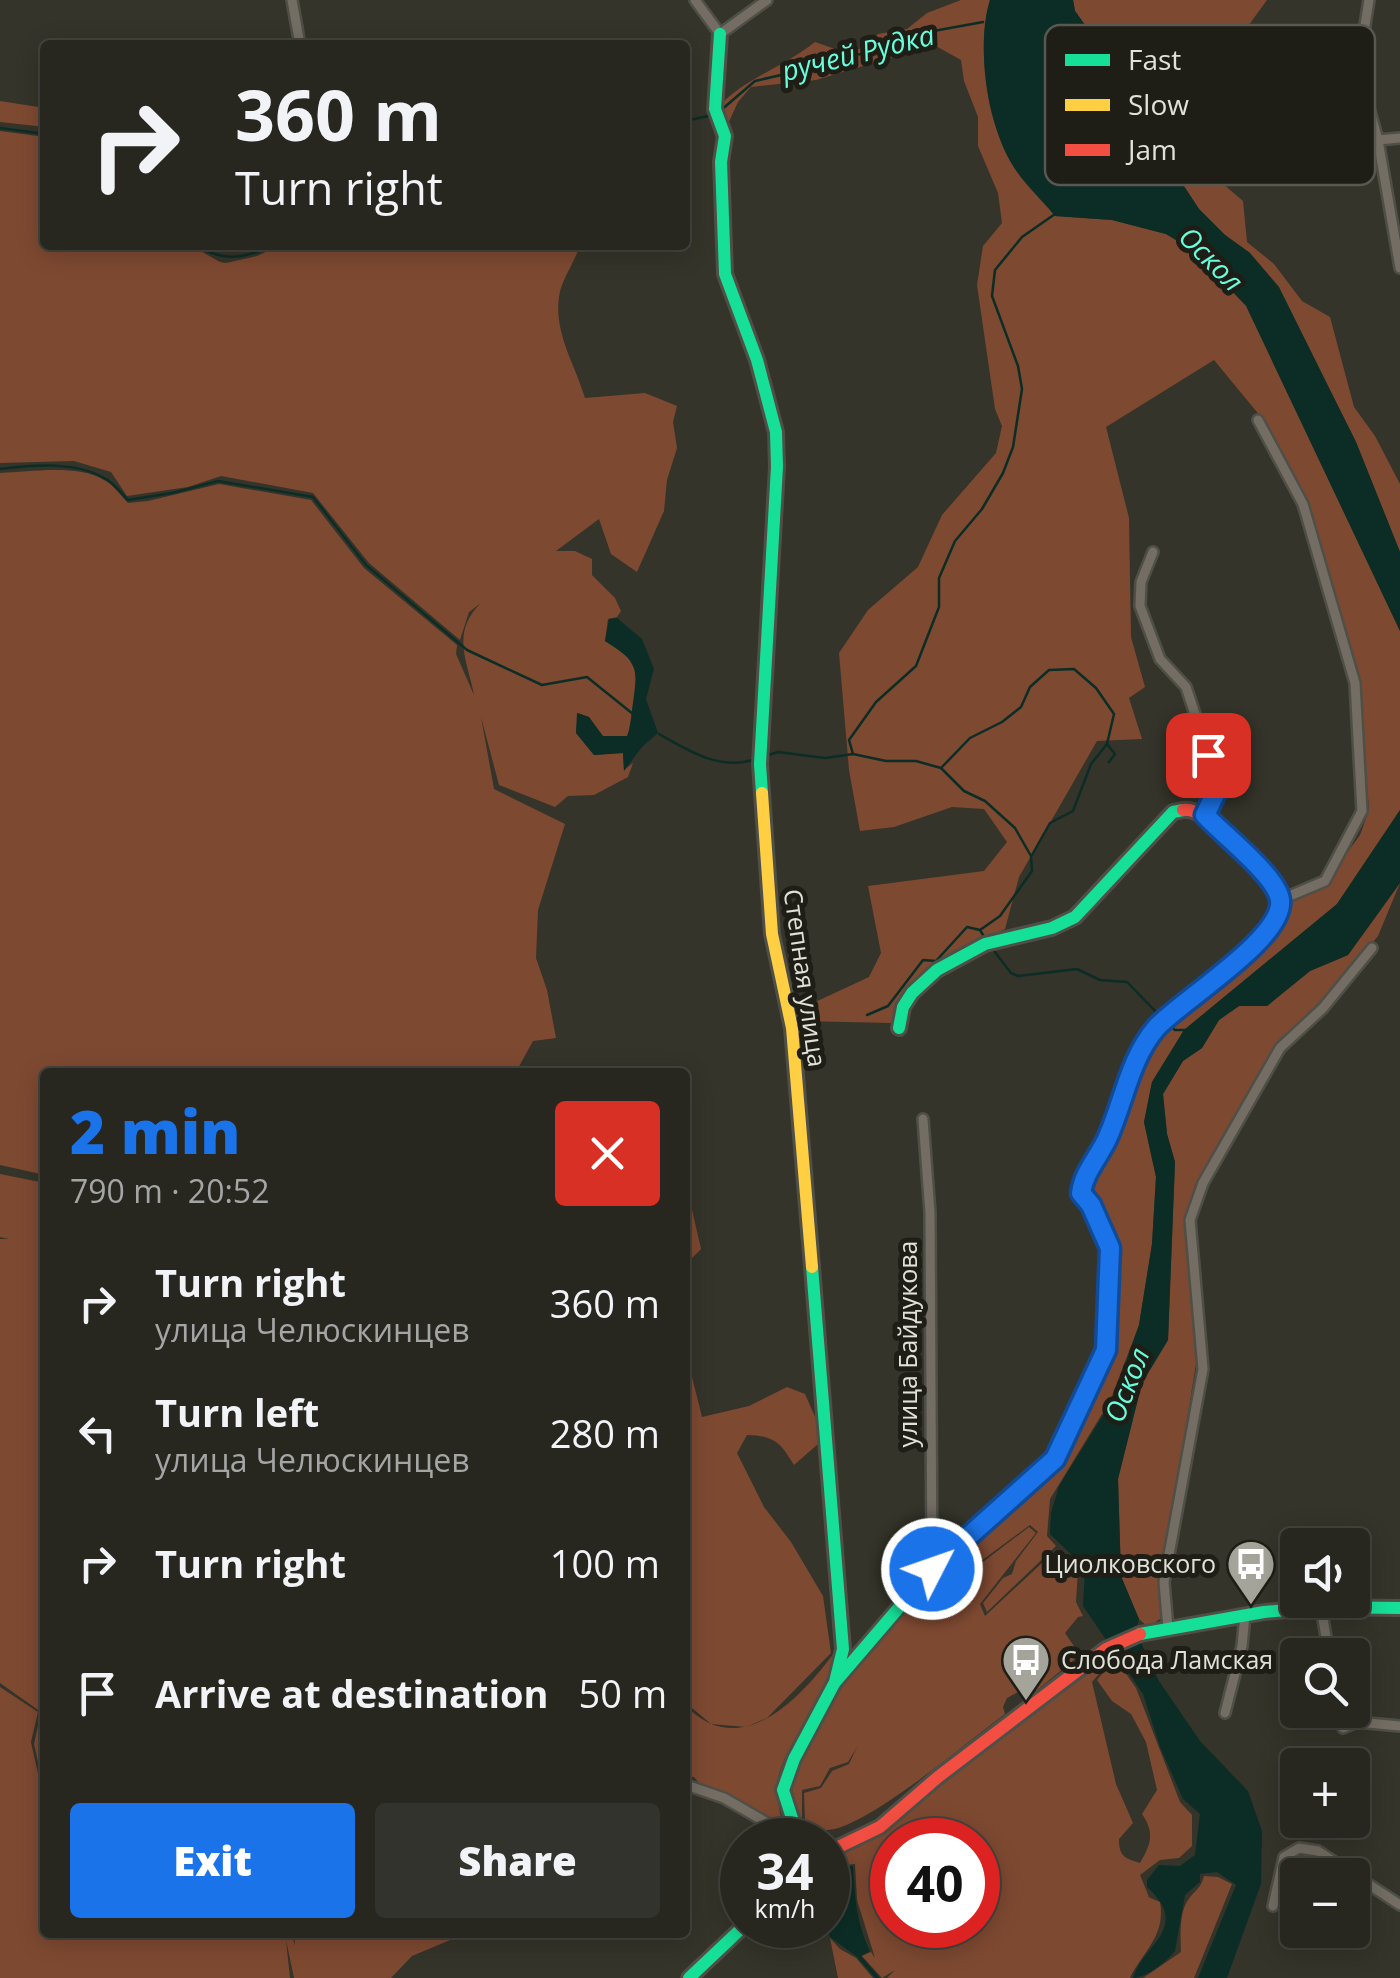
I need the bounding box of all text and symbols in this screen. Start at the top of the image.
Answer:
water label: ручей Рудка [777,15,938,90]
legend [1045,25,1375,185]
text: Fast [1128,40,1181,78]
text: 360 m [235,66,442,162]
icon: right [70,80,200,210]
text: Slow [1128,85,1189,123]
text: Jam [1125,130,1177,168]
text: Turn right [235,157,443,218]
water label: Оскол [1171,218,1252,299]
pin [1166,713,1251,798]
icon: arrive [1181,728,1236,783]
street label: Степная улица [777,887,835,1069]
text: 2 min [70,1090,240,1172]
button: close [555,1101,660,1206]
text: 790 m · 20:52 [70,1169,269,1212]
street label: улица Байдукова [890,1241,924,1447]
text: Turn right [155,1256,346,1308]
icon: right [70,1276,125,1331]
text: 360 m [550,1277,660,1329]
text: улица Челюскинцев [155,1308,470,1351]
water label: Оскол [1095,1342,1158,1427]
text: Turn left [155,1386,319,1438]
icon: left [70,1406,125,1461]
text: 280 m [550,1407,660,1459]
text: улица Челюскинцев [155,1438,470,1481]
position arrow [880,1517,984,1621]
map controls [1280,1528,1370,1948]
button: sound [1280,1528,1370,1618]
icon: right [70,1536,125,1591]
text: Turn right [155,1537,346,1589]
text: 100 m [550,1537,660,1589]
bus stop icon: Циолковского [1225,1538,1277,1606]
place label: Циолковского [1044,1546,1216,1580]
bus stop icon: Слобода Ламская [1000,1634,1052,1702]
button: search [1280,1638,1370,1728]
place label: Слобода Ламская [1061,1642,1273,1676]
icon: arrive [70,1666,125,1721]
text: Arrive at destination [155,1667,549,1719]
text: 50 m [579,1667,667,1719]
button: + [1280,1748,1370,1838]
button: Exit [70,1803,355,1918]
button: Share [375,1803,660,1918]
speed limit sign: 40 [870,1818,1000,1948]
text: 34 [756,1837,814,1905]
button: − [1280,1858,1370,1948]
text: km/h [755,1891,815,1925]

